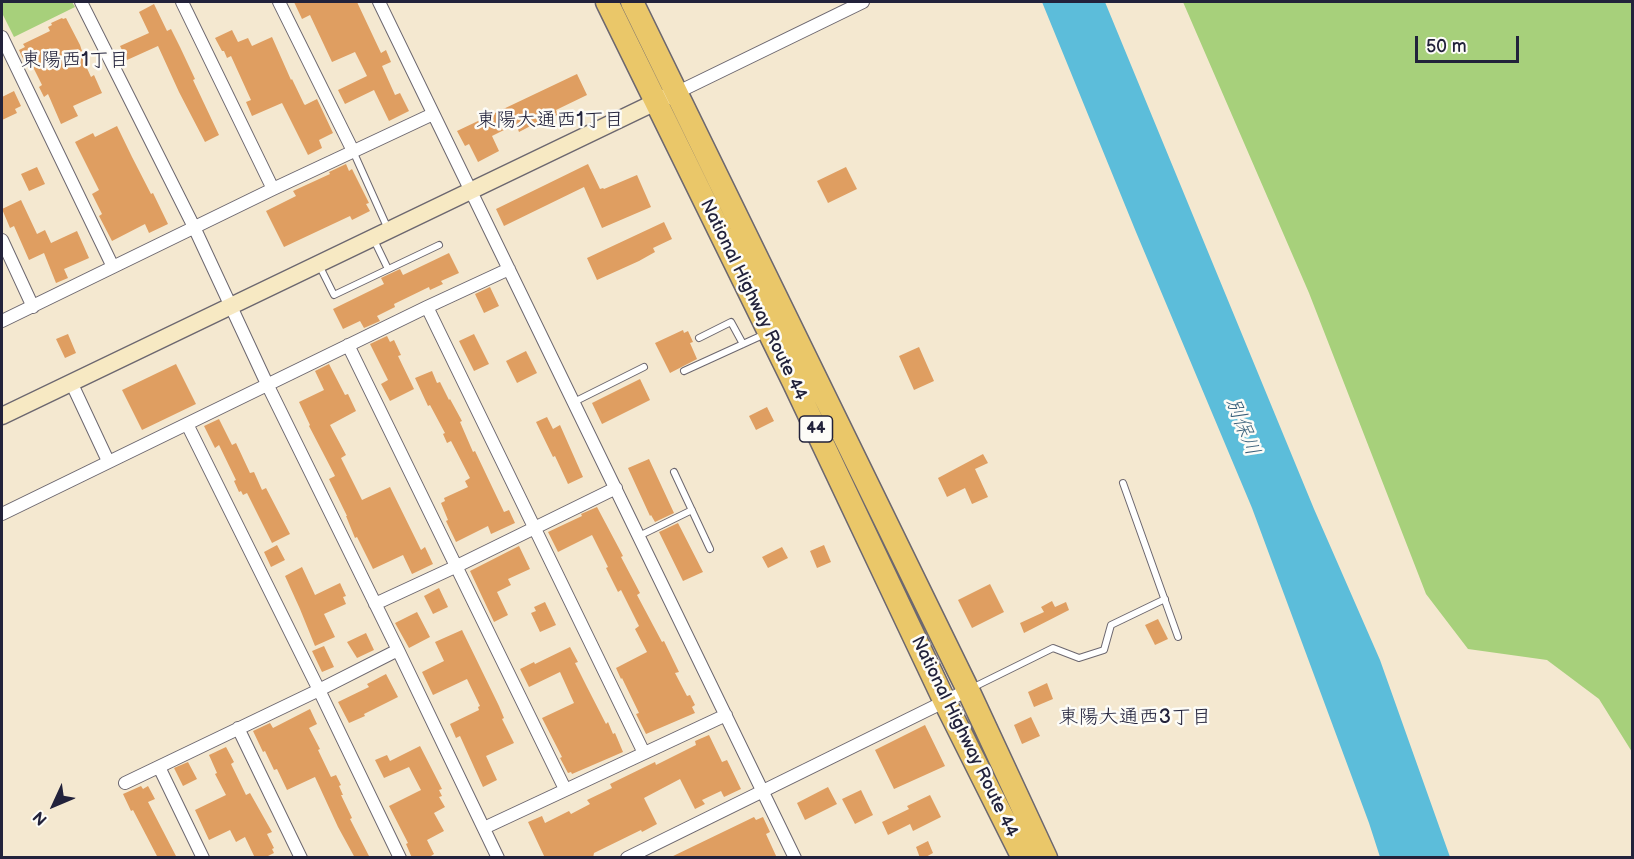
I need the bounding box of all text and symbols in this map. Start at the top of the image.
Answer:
scale bar [1418,24,1522,62]
text: 50 m [1426,36,1467,57]
district label: 東陽西1丁目 [21,49,129,73]
district label: 東陽大通西1丁目 [476,109,624,133]
street label: National Highway Route 44 [695,196,811,404]
water label: 別保川 [1220,395,1264,459]
road number: 44 [800,416,832,442]
street label: National Highway Route 44 [906,633,1022,841]
district label: 東陽大通西3丁目 [1059,706,1211,730]
north arrow [24,775,84,835]
text: N [30,807,52,829]

